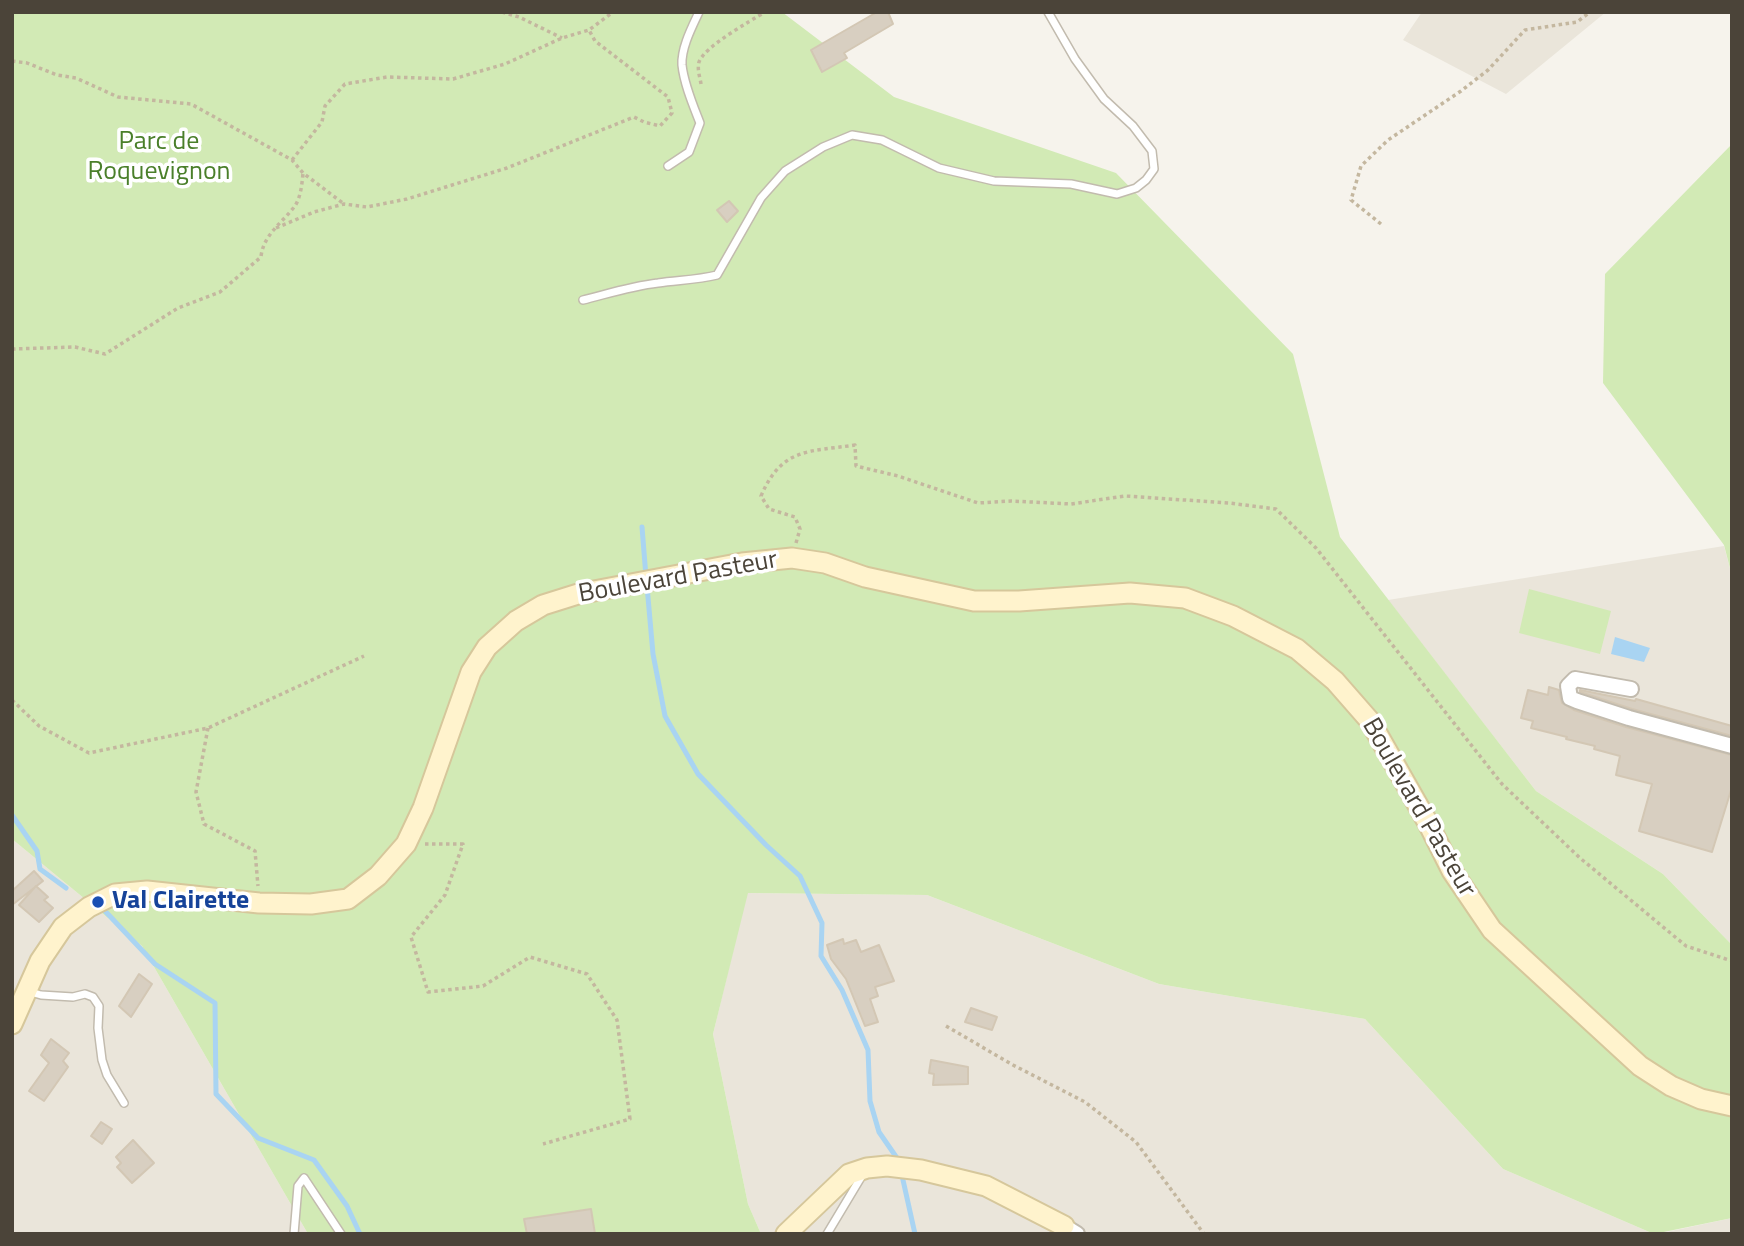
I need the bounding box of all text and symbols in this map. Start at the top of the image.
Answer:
park label: Parc de Roquevignon [87,127,231,188]
street label: Boulevard Pasteur [576,545,780,611]
street label: Boulevard Pasteur [1354,713,1482,903]
place label: Val Clairette [112,886,249,918]
marker: Val Clairette [90,894,106,910]

